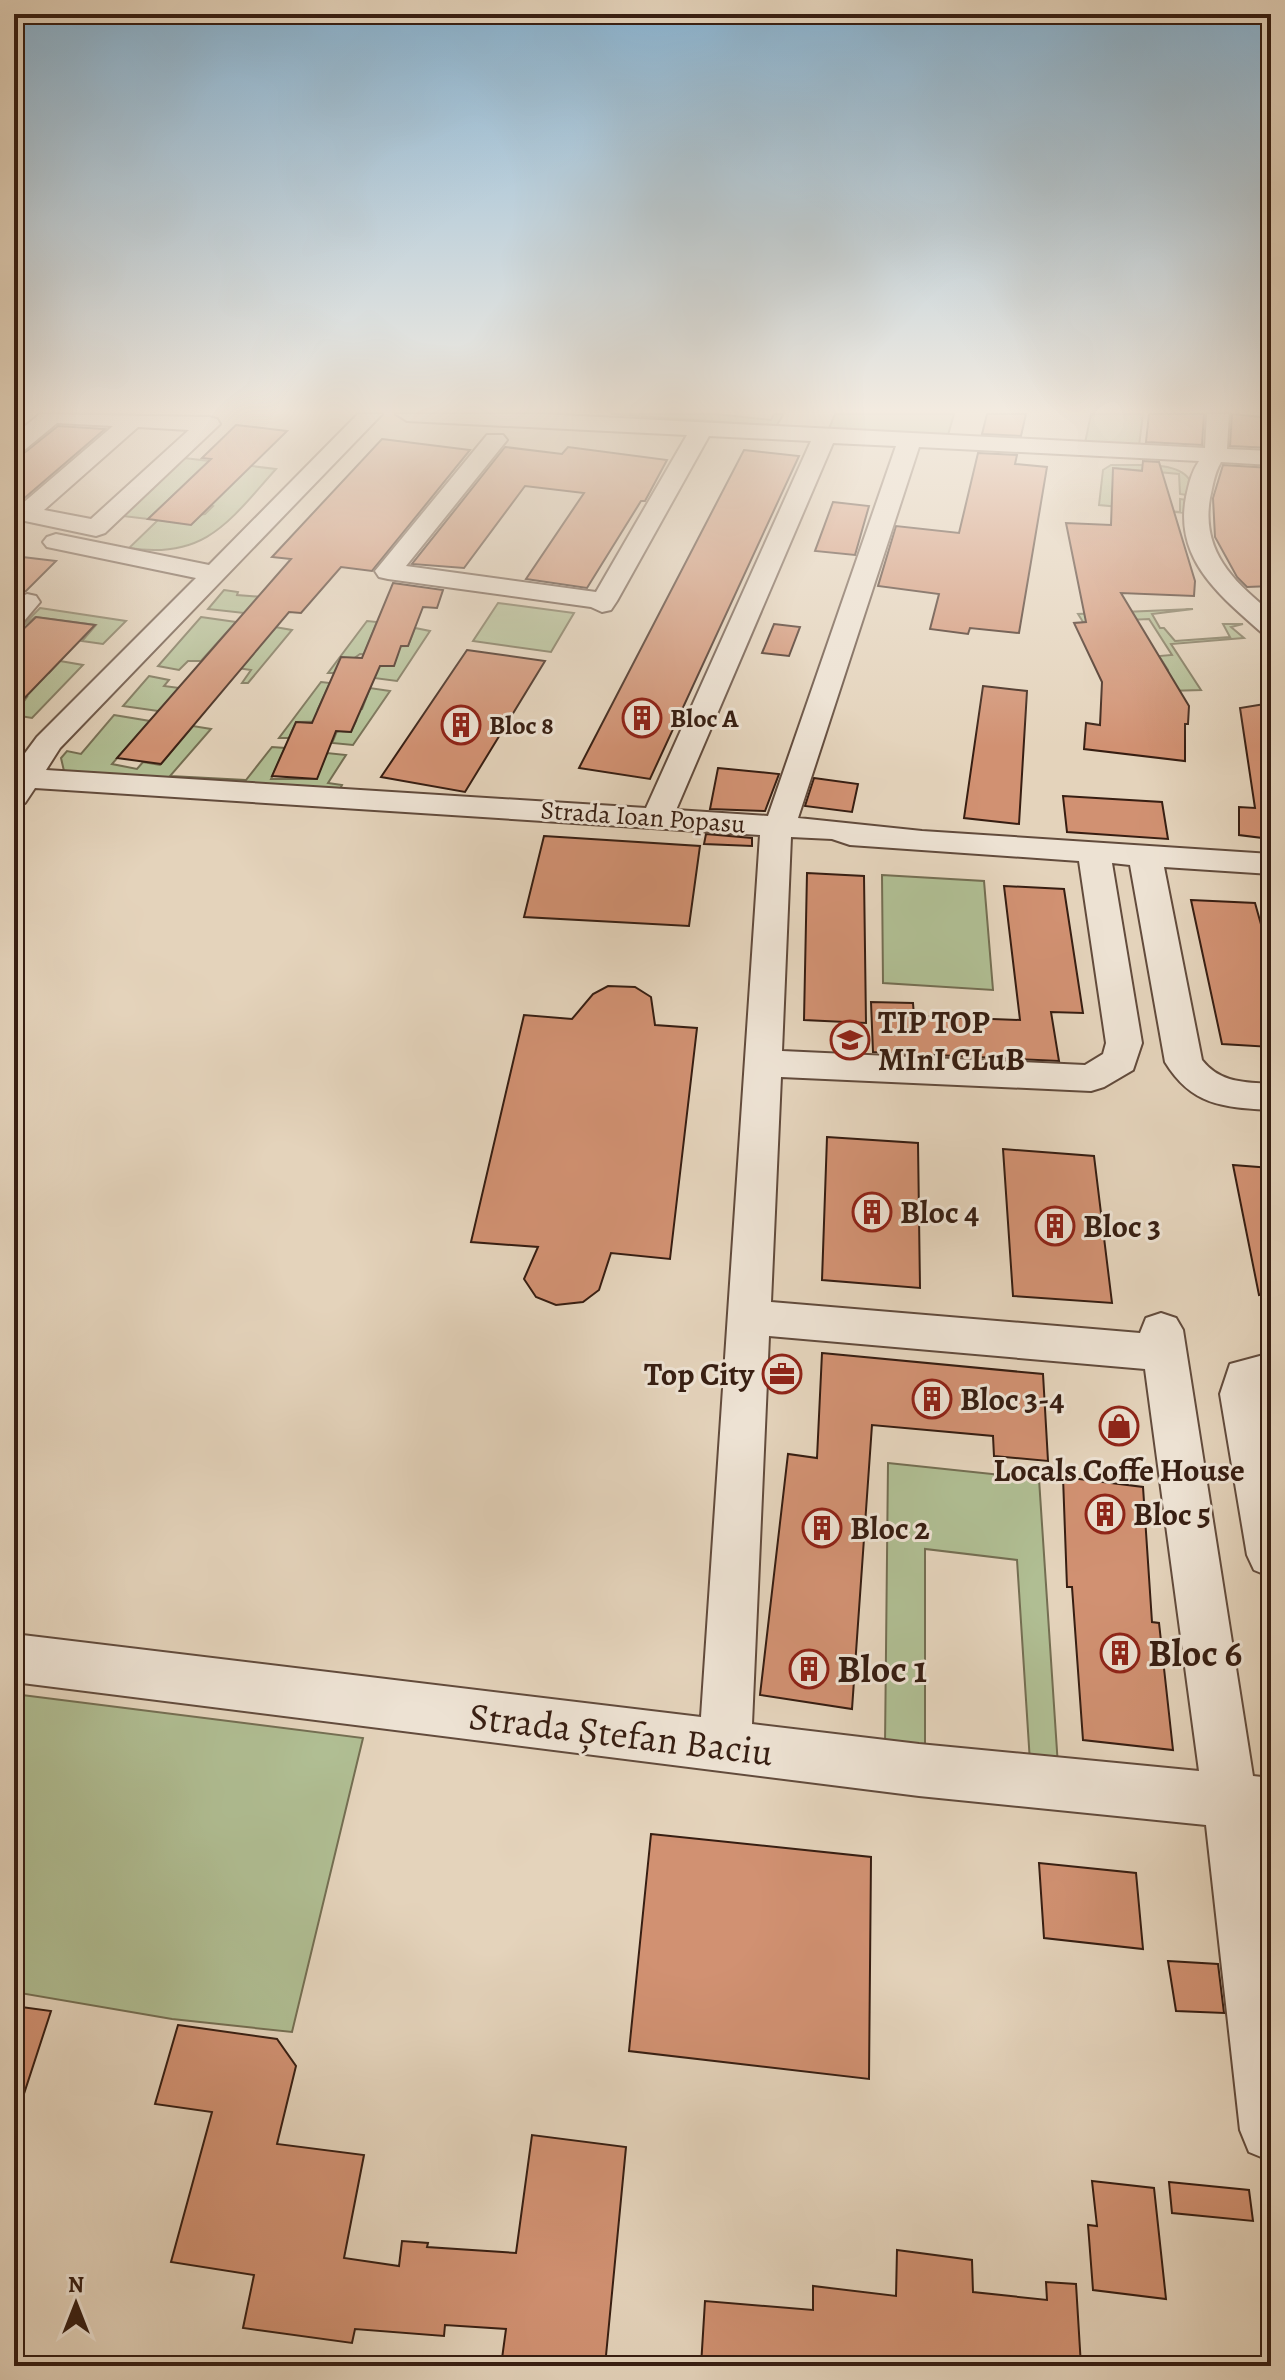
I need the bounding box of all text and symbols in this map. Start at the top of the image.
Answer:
building icon: Bloc A [621,697,663,739]
place label: Bloc A [670,701,739,736]
building icon: Bloc 8 [440,704,482,746]
place label: Bloc 8 [489,708,554,743]
street label: Strada Ioan Popasu [539,792,747,842]
place label: TIP TOP MInI CLuB [878,1000,1025,1081]
school or university icon: TIP TOP MInI CLuB [829,1019,871,1061]
place label: Bloc 4 [900,1190,979,1234]
building icon: Bloc 4 [851,1191,893,1233]
place label: Bloc 3 [1083,1204,1161,1248]
building icon: Bloc 3 [1034,1205,1076,1247]
place label: Top City [644,1352,755,1396]
office icon: Top City [761,1353,803,1395]
place label: Bloc 3-4 [960,1377,1065,1421]
building icon: Bloc 3-4 [911,1378,953,1420]
shop icon: Locals Coffe House [1098,1405,1140,1447]
place label: Locals Coffe House [993,1448,1245,1492]
place label: Bloc 5 [1133,1492,1211,1536]
building icon: Bloc 5 [1084,1493,1126,1535]
place label: Bloc 2 [850,1506,930,1550]
building icon: Bloc 2 [801,1507,843,1549]
place label: Bloc 6 [1148,1627,1242,1679]
building icon: Bloc 6 [1099,1632,1141,1674]
place label: Bloc 1 [837,1643,927,1695]
building icon: Bloc 1 [788,1648,830,1690]
street label: Strada Ștefan Baciu [466,1690,776,1778]
north arrow [36,2264,116,2344]
text: N [68,2270,84,2300]

